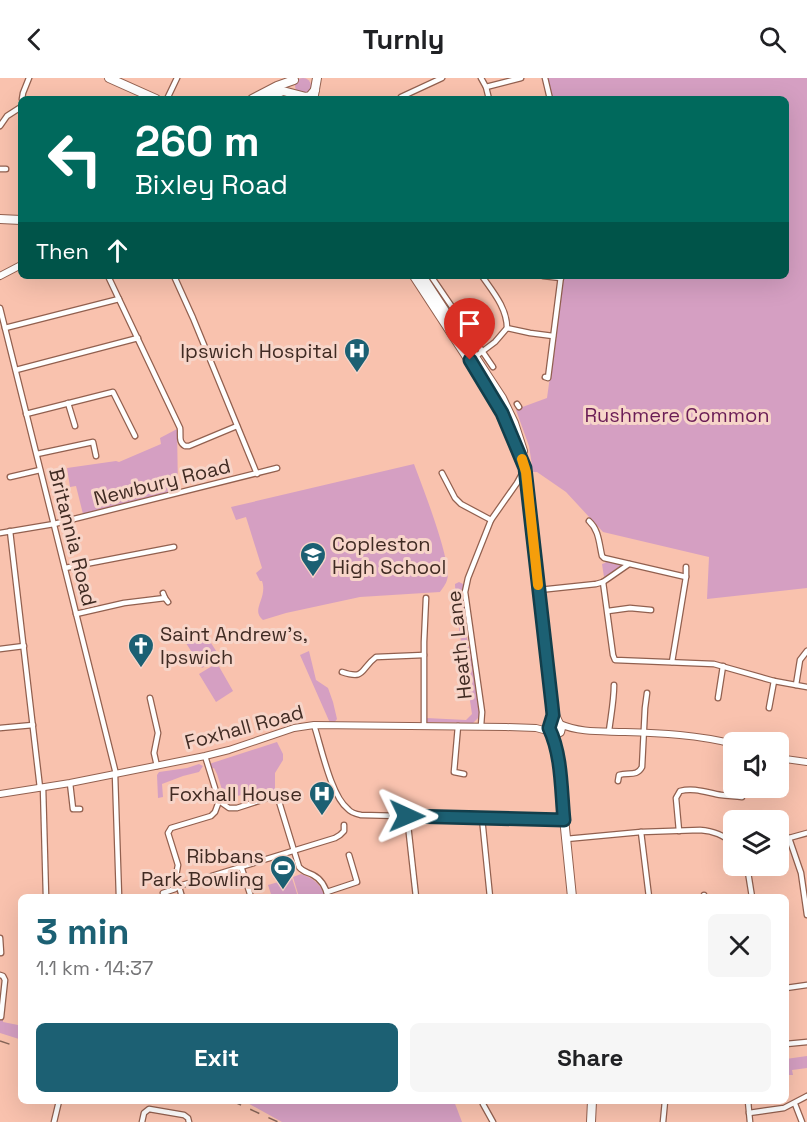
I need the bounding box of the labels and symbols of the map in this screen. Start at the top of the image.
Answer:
pin [444,298,495,360]
hospital icon: Ipswich Hospital [342,336,372,374]
place label: Ipswich Hospital [180,338,338,364]
park label: Rushmere Common [584,402,770,428]
street label: Newbury Road [91,452,233,512]
street label: Britannia Road [43,465,103,609]
place label: Copleston High School [332,531,446,580]
school or university icon: Copleston High School [298,540,328,578]
street label: Heath Lane [440,589,478,701]
place label: Saint Andrew's, Ipswich [160,621,308,670]
church icon: Saint Andrew's, Ipswich [126,631,156,669]
street label: Foxhall Road [182,699,306,755]
hospital icon: Foxhall House [307,779,337,817]
place label: Foxhall House [169,781,302,807]
position arrow [375,784,439,848]
place label: Ribbans Park Bowling [141,843,264,892]
sports icon: Ribbans Park Bowling [268,853,298,891]

